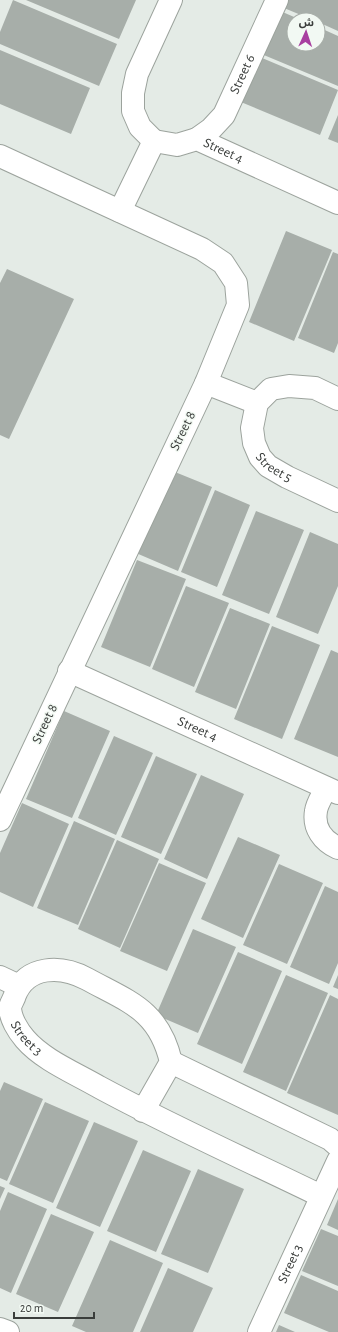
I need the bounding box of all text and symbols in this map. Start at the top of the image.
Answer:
north arrow [286,12,326,52]
text: ش [299,17,314,29]
street label: Street 6 [228,52,258,96]
street label: Street 4 [201,136,245,166]
street label: Street 8 [168,409,198,453]
street label: Street 5 [253,450,294,485]
street label: Street 8 [30,702,60,746]
street label: Street 4 [175,714,220,744]
street label: Street 3 [8,1019,45,1059]
street label: Street 3 [275,1242,306,1286]
scale bar [14,1294,94,1320]
text: 20 m [20,1302,43,1314]

